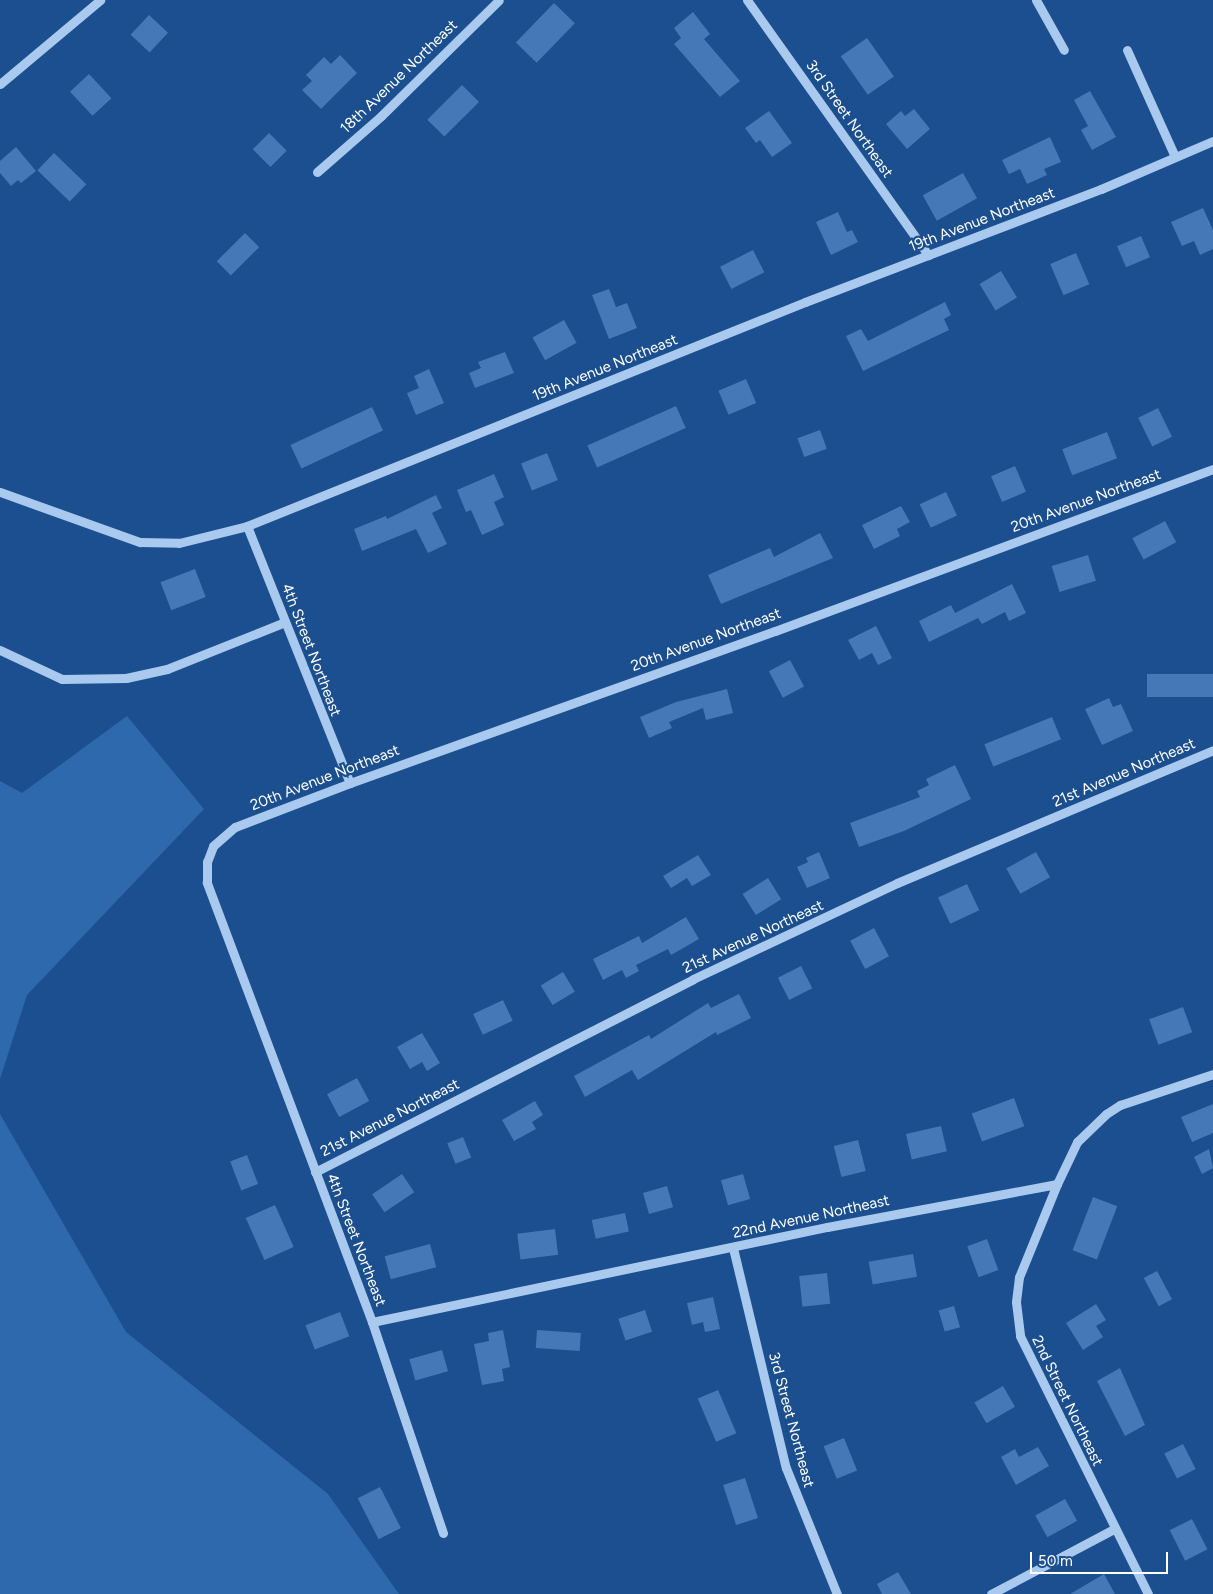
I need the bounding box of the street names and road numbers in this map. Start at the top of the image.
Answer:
street label: 18th Avenue Northeast [337,17,461,137]
street label: 3rd Street Northeast [802,57,896,181]
street label: 19th Avenue Northeast [907,184,1057,256]
street label: 19th Avenue Northeast [530,331,680,405]
street label: 20th Avenue Northeast [1009,466,1163,536]
street label: 4th Street Northeast [277,581,345,719]
street label: 20th Avenue Northeast [629,605,783,675]
street label: 21st Avenue Northeast [1050,735,1198,811]
street label: 20th Avenue Northeast [248,741,402,815]
street label: 21st Avenue Northeast [680,896,826,978]
street label: 21st Avenue Northeast [318,1075,462,1161]
street label: 4th Street Northeast [322,1171,390,1309]
street label: 22nd Avenue Northeast [731,1192,891,1242]
street label: 2nd Street Northeast [1028,1333,1106,1469]
street label: 3rd Street Northeast [764,1350,818,1490]

